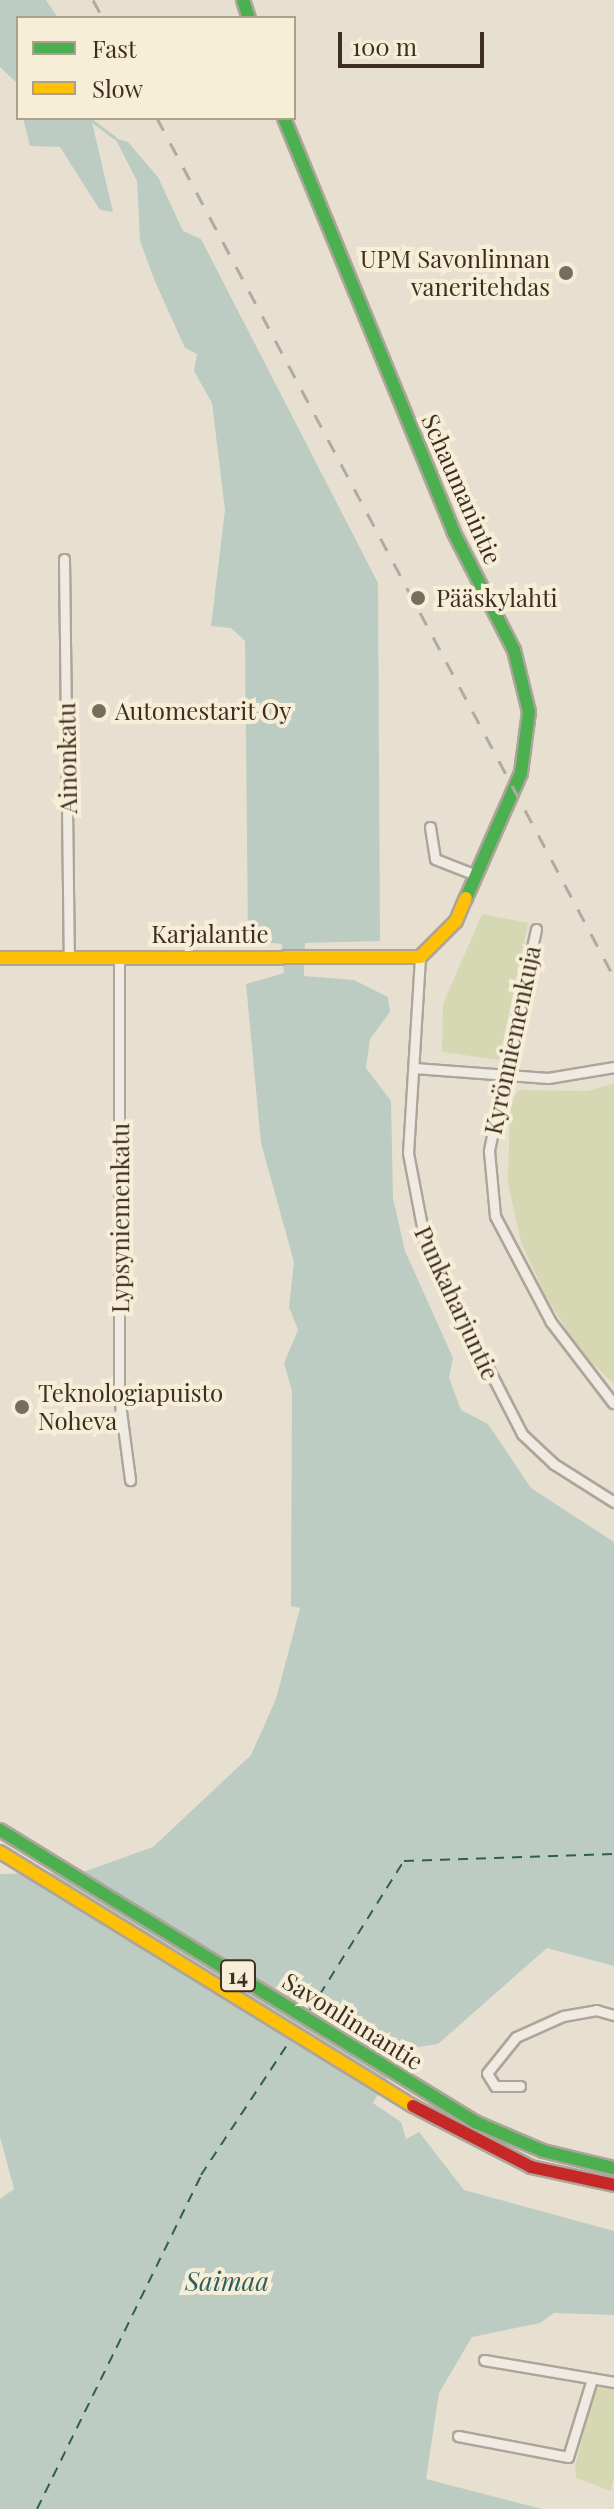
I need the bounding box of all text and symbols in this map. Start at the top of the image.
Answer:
legend [16,16,296,120]
scale bar [342,16,488,66]
text: 100 m [352,30,417,62]
text: Fast [92,32,137,64]
text: Slow [92,72,143,104]
place label: UPM Savonlinnan vaneritehdas [360,245,550,301]
marker: UPM Savonlinnan vaneritehdas [557,264,575,282]
street label: Schaumanintie [416,409,508,569]
place label: Pääskylahti [436,584,558,612]
marker: Pääskylahti [407,587,429,609]
place label: Automestarit Oy [115,697,292,725]
street label: Ainonkatu [52,702,82,814]
marker: Automestarit Oy [90,702,108,720]
street label: Karjalantie [151,920,269,948]
street label: Kyrönniemenkuja [478,943,546,1137]
street label: Lypsyniemenkatu [106,1123,134,1313]
street label: Punkaharjuntie [409,1222,505,1384]
place label: Teknologiapuisto Noheva [38,1379,223,1435]
marker: Teknologiapuisto Noheva [13,1398,31,1416]
road number: 14 [218,1958,258,1994]
street label: Savonlinnantie [277,1966,429,2076]
water label: Saimaa [185,2265,269,2297]

